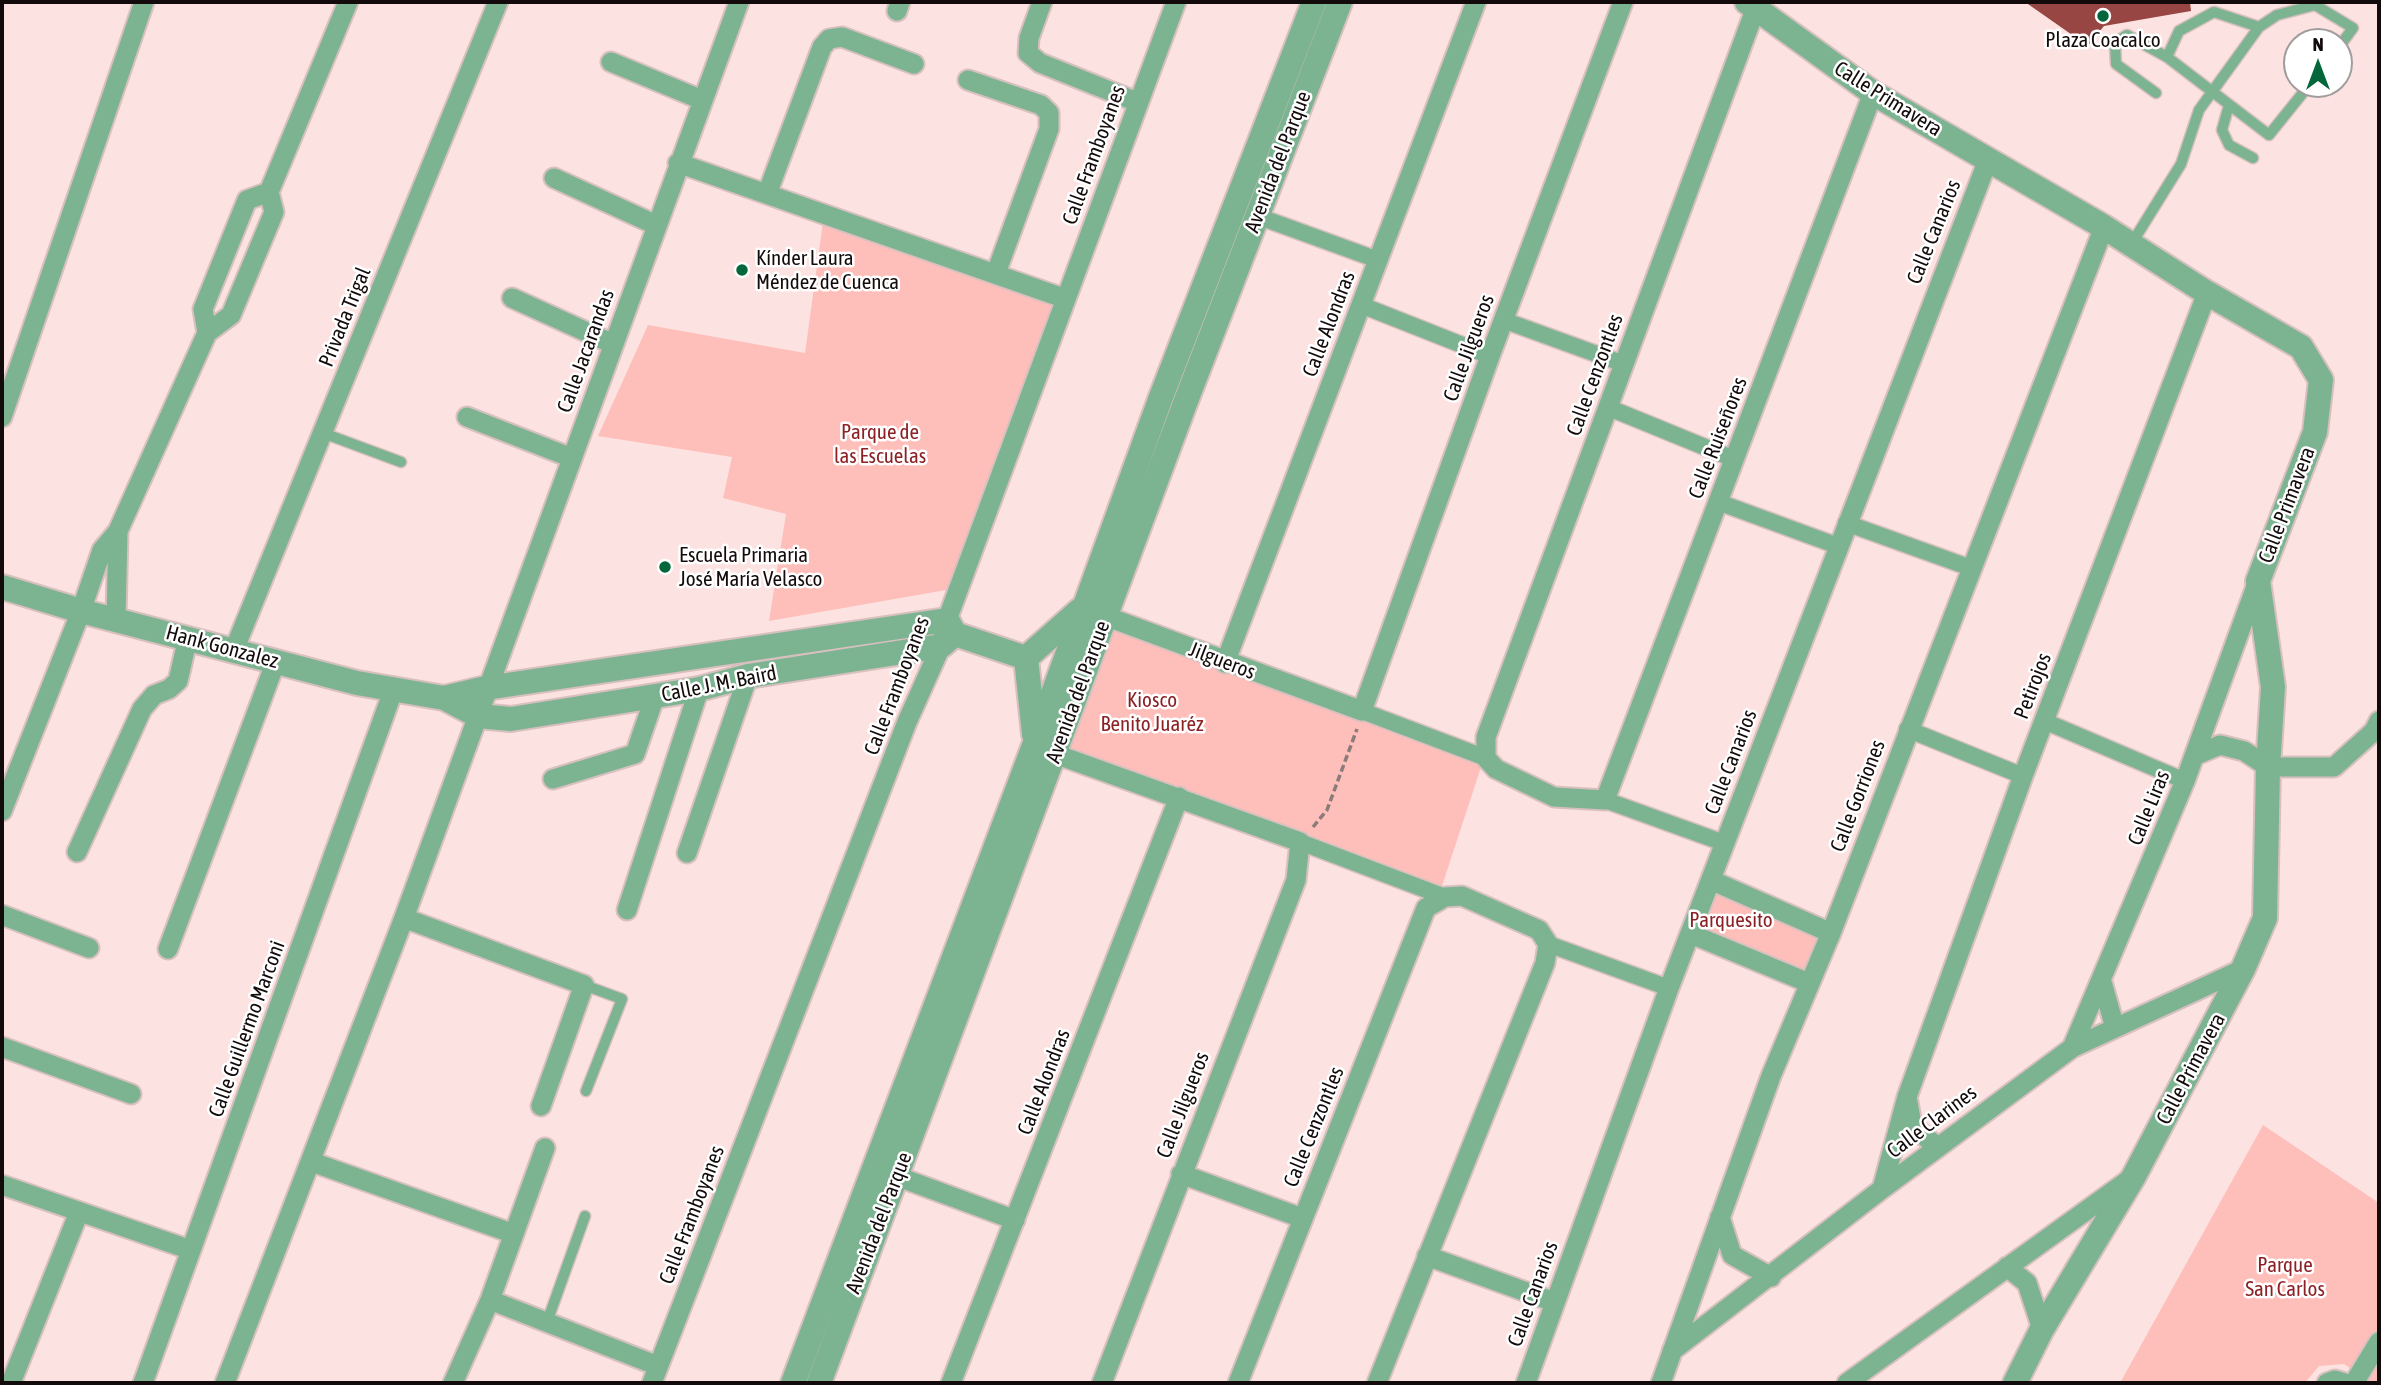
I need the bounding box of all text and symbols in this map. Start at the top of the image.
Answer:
marker: Plaza Coacalco [2095,8,2111,24]
place label: Plaza Coacalco [2045,27,2161,53]
north arrow [2283,28,2353,98]
text: N [2312,33,2324,55]
street label: Calle Primavera [1829,56,1947,142]
street label: Calle Framboyanes [1057,82,1131,228]
street label: Avenida del Parque [1239,88,1317,236]
street label: Calle Canarios [1902,176,1966,288]
place label: Kínder Laura Méndez de Cuenca [756,245,899,295]
marker: Kínder Laura Méndez de Cuenca [734,262,750,278]
street label: Privada Trigal [314,264,376,370]
street label: Calle Alondras [1297,268,1361,380]
street label: Calle Jacarandas [552,286,620,416]
street label: Calle Jilgueros [1438,291,1500,405]
street label: Calle Cenzontles [1561,311,1629,439]
street label: Calle Ruiseñores [1683,374,1753,502]
park label: Parque de las Escuelas [834,419,926,469]
street label: Calle Primavera [2253,443,2321,567]
place label: Escuela Primaria José María Velasco [679,542,822,592]
marker: Escuela Primaria José María Velasco [657,559,673,575]
street label: Calle Framboyanes [859,613,935,759]
street label: Avenida del Parque [1041,618,1115,766]
street label: Hank Gonzalez [163,620,281,674]
street label: Jilgueros [1185,637,1259,685]
street label: Petirojos [2009,649,2057,723]
street label: Calle J. M. Baird [659,660,779,708]
park label: Kiosco Benito Juaréz [1100,687,1204,737]
street label: Calle Canarios [1700,706,1762,818]
street label: Calle Gorriones [1825,737,1891,855]
street label: Calle Liras [2123,767,2175,849]
park label: Parquesito [1689,907,1773,933]
street label: Calle Guillermo Marconi [203,937,291,1121]
street label: Calle Primavera [2151,1009,2231,1129]
street label: Calle Alondras [1012,1026,1076,1138]
street label: Calle Jilgueros [1151,1048,1215,1162]
street label: Calle Cenzontles [1278,1063,1350,1191]
street label: Calle Clarines [1882,1080,1982,1164]
street label: Calle Framboyanes [654,1142,730,1288]
street label: Avenida del Parque [840,1149,918,1297]
street label: Calle Canarios [1502,1238,1564,1350]
park label: Parque San Carlos [2245,1252,2325,1302]

